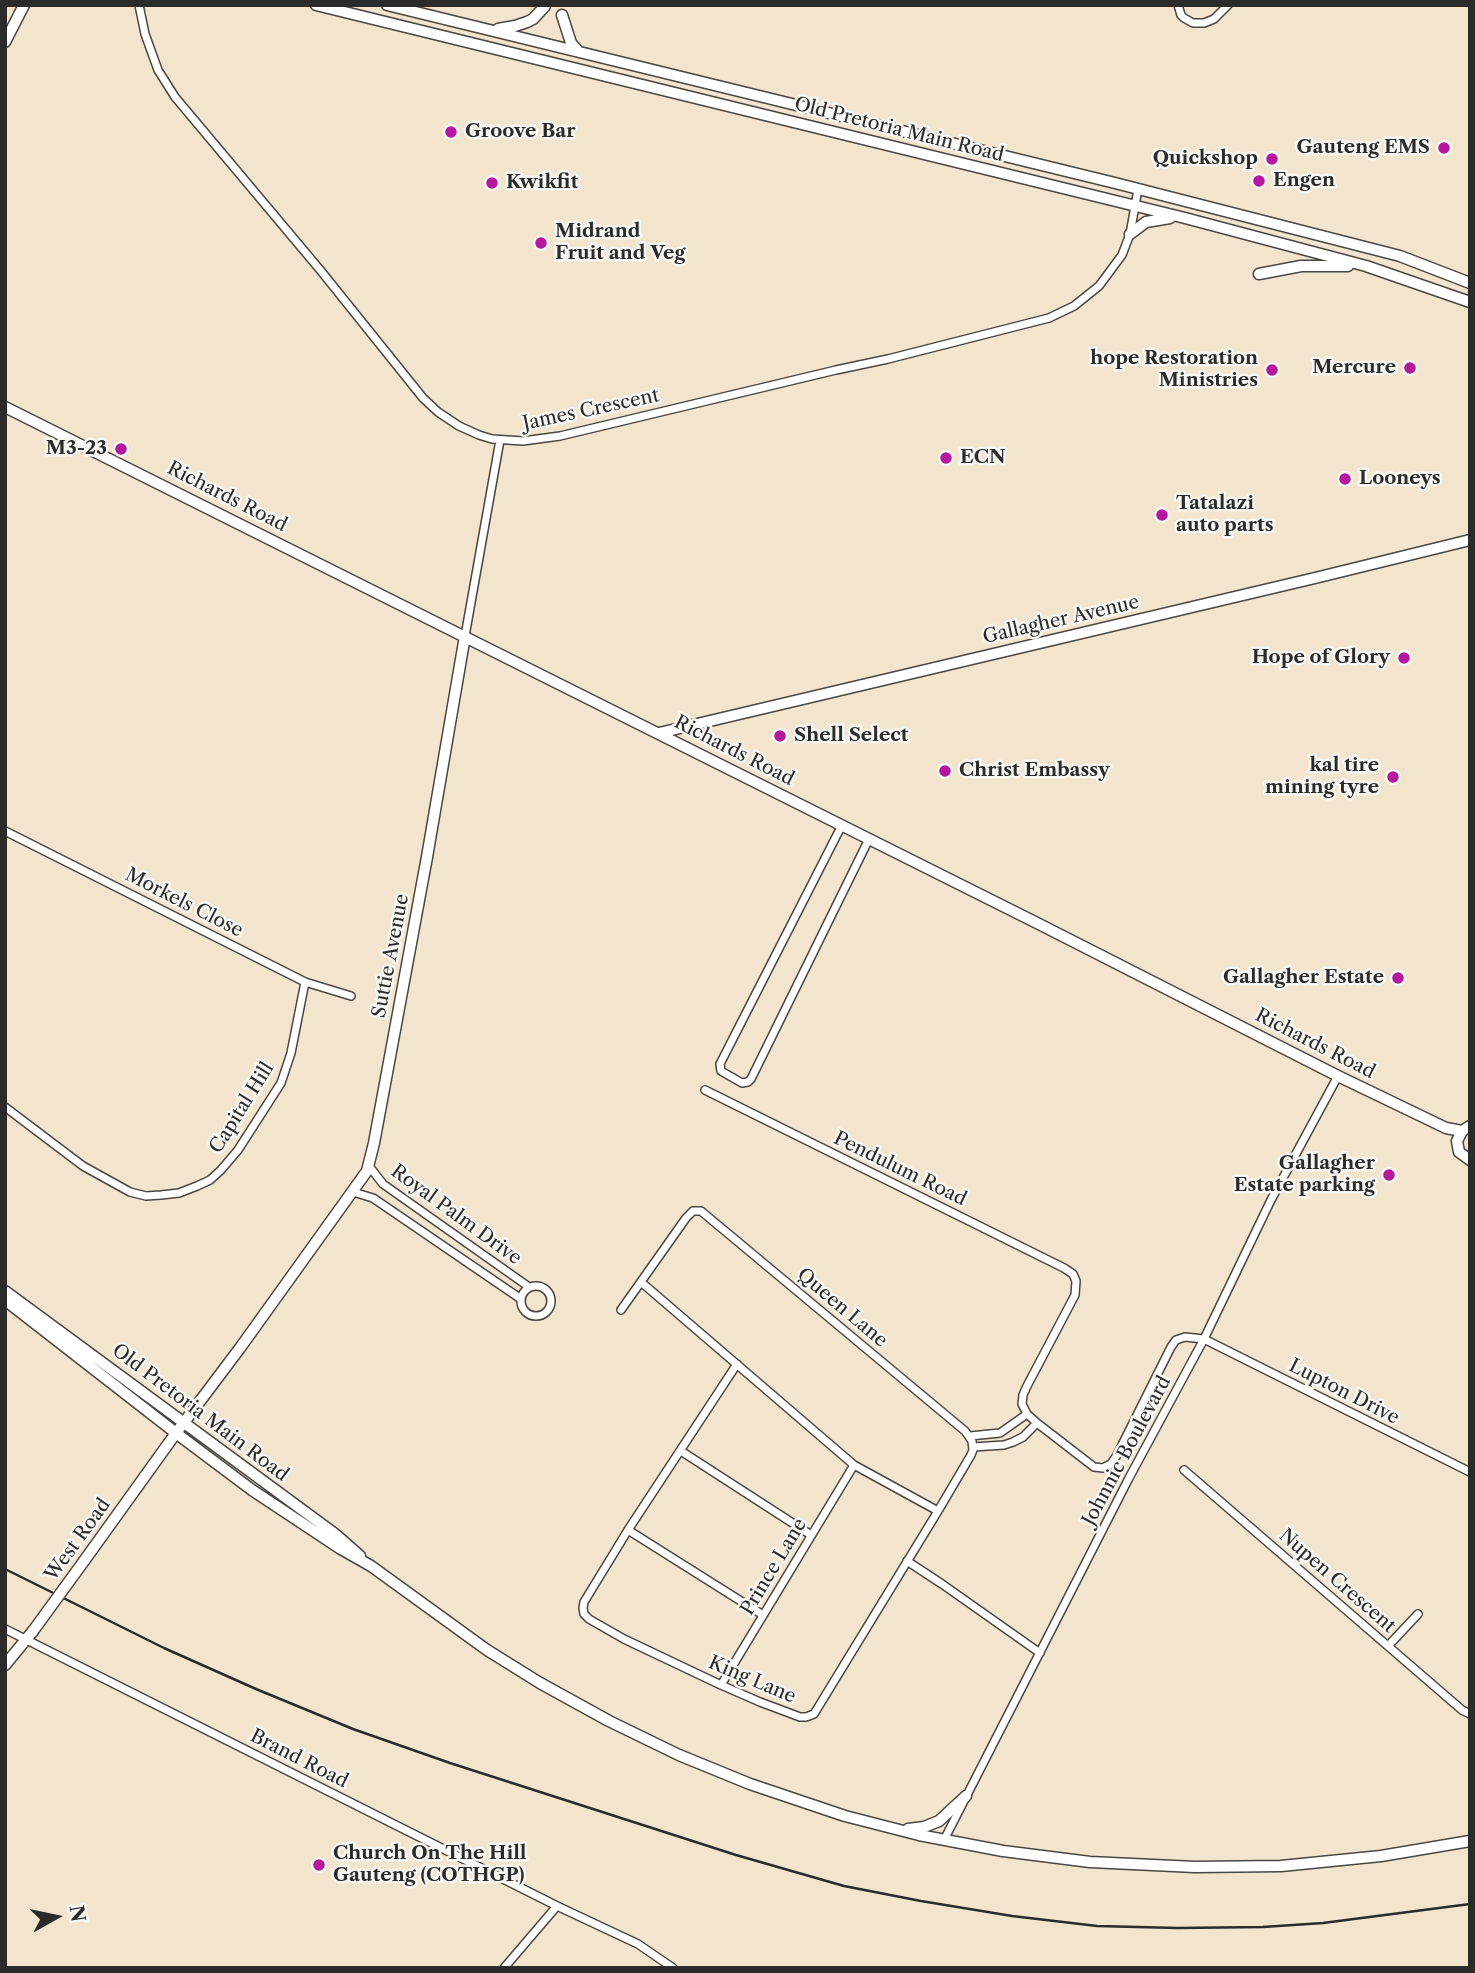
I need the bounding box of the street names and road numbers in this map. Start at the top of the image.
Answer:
street label: Old Pretoria Main Road [792,93,1006,167]
street label: James Crescent [521,384,661,436]
street label: Richards Road [163,457,291,537]
street label: Gallagher Avenue [981,591,1141,649]
street label: Richards Road [670,711,798,791]
street label: Morkels Close [121,864,247,942]
street label: Suttie Avenue [368,892,414,1020]
street label: Richards Road [1251,1004,1379,1084]
street label: Capital Hill [205,1058,279,1158]
street label: Pendulum Road [830,1127,970,1211]
street label: Royal Palm Drive [386,1160,526,1270]
street label: Queen Lane [792,1264,892,1352]
street label: Old Pretoria Main Road [107,1339,293,1487]
street label: Lupton Drive [1285,1354,1403,1430]
street label: Johnnic Boulevard [1078,1372,1176,1530]
street label: West Road [40,1494,116,1586]
street label: Prince Lane [736,1514,812,1620]
street label: Nupen Crescent [1274,1524,1400,1638]
street label: King Lane [705,1651,799,1709]
street label: Brand Road [246,1725,352,1793]

